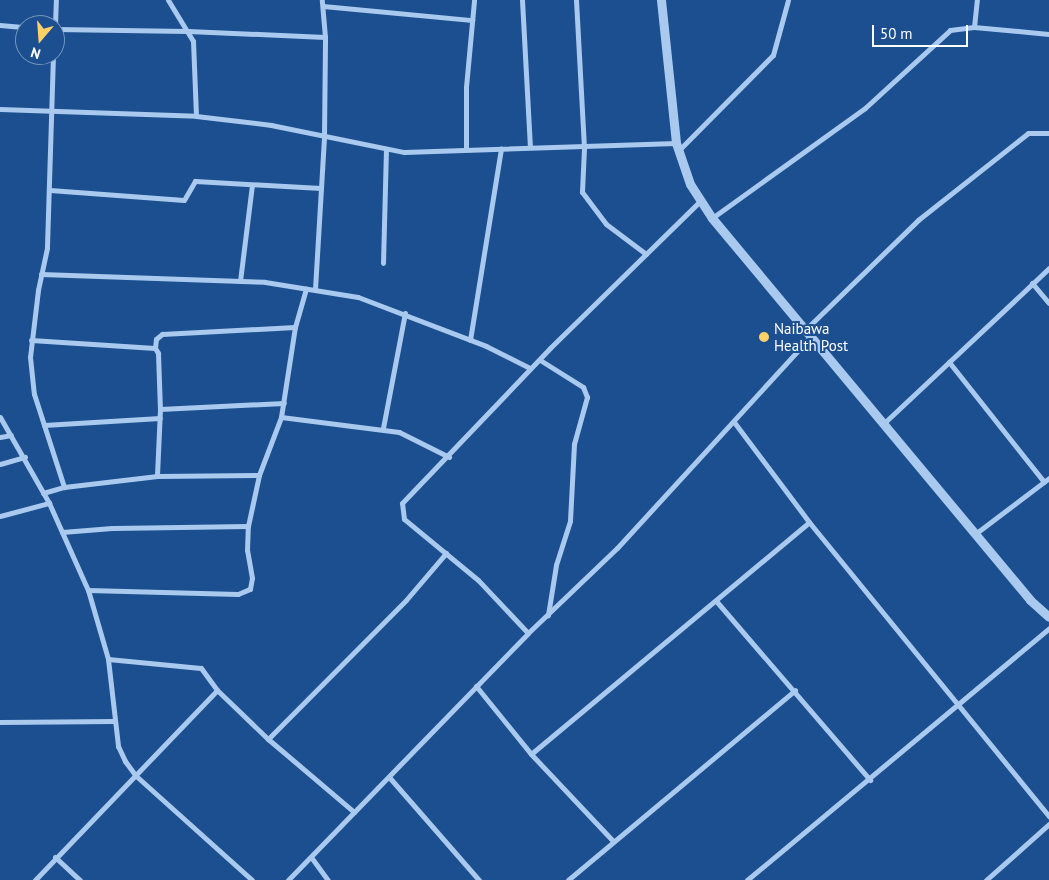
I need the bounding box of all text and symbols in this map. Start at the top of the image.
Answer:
north arrow [15,15,65,65]
scale bar [874,15,970,47]
text: 50 m [880,24,913,43]
text: N [29,43,43,63]
place label: Naibawa Health Post [774,319,848,354]
marker: Naibawa Health Post [758,331,770,343]

